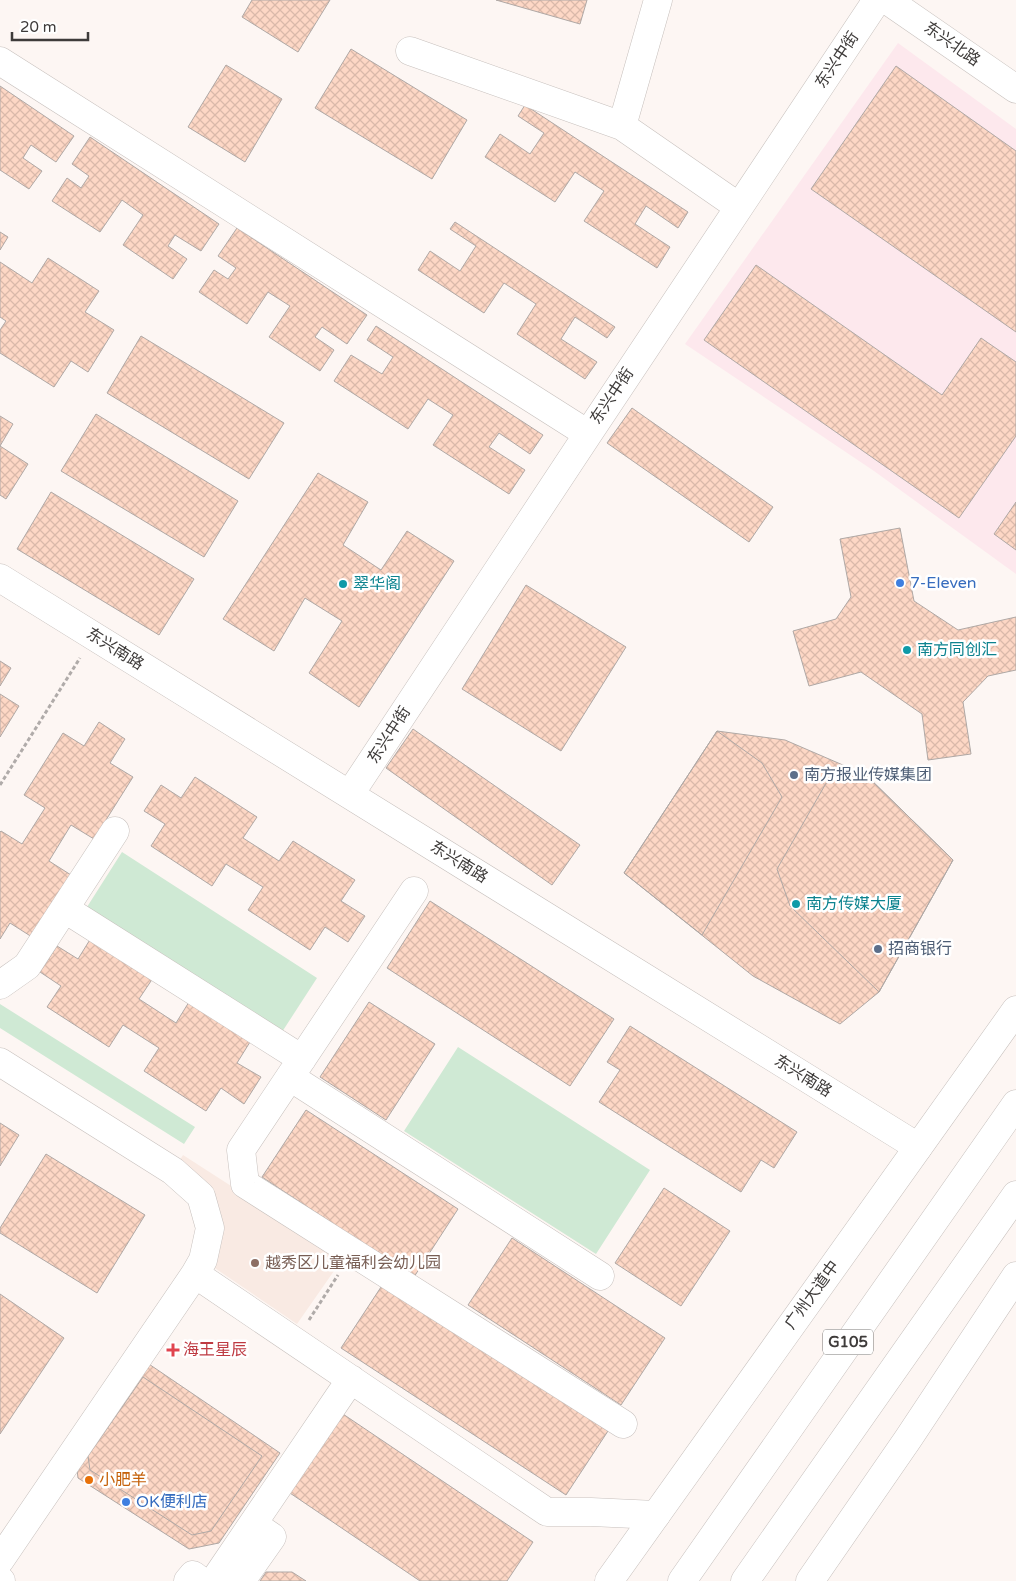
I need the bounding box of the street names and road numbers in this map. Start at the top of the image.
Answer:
street label: 东兴北路 [920,17,984,71]
street label: 东兴中街 [811,28,863,92]
street label: 东兴中街 [586,364,638,428]
street label: 东兴南路 [83,624,147,674]
street label: 东兴中街 [363,703,415,767]
street label: 东兴南路 [427,837,491,887]
street label: 东兴南路 [771,1051,835,1101]
street label: 广州大道中 [780,1257,844,1333]
road number: G105 [823,1330,873,1354]

